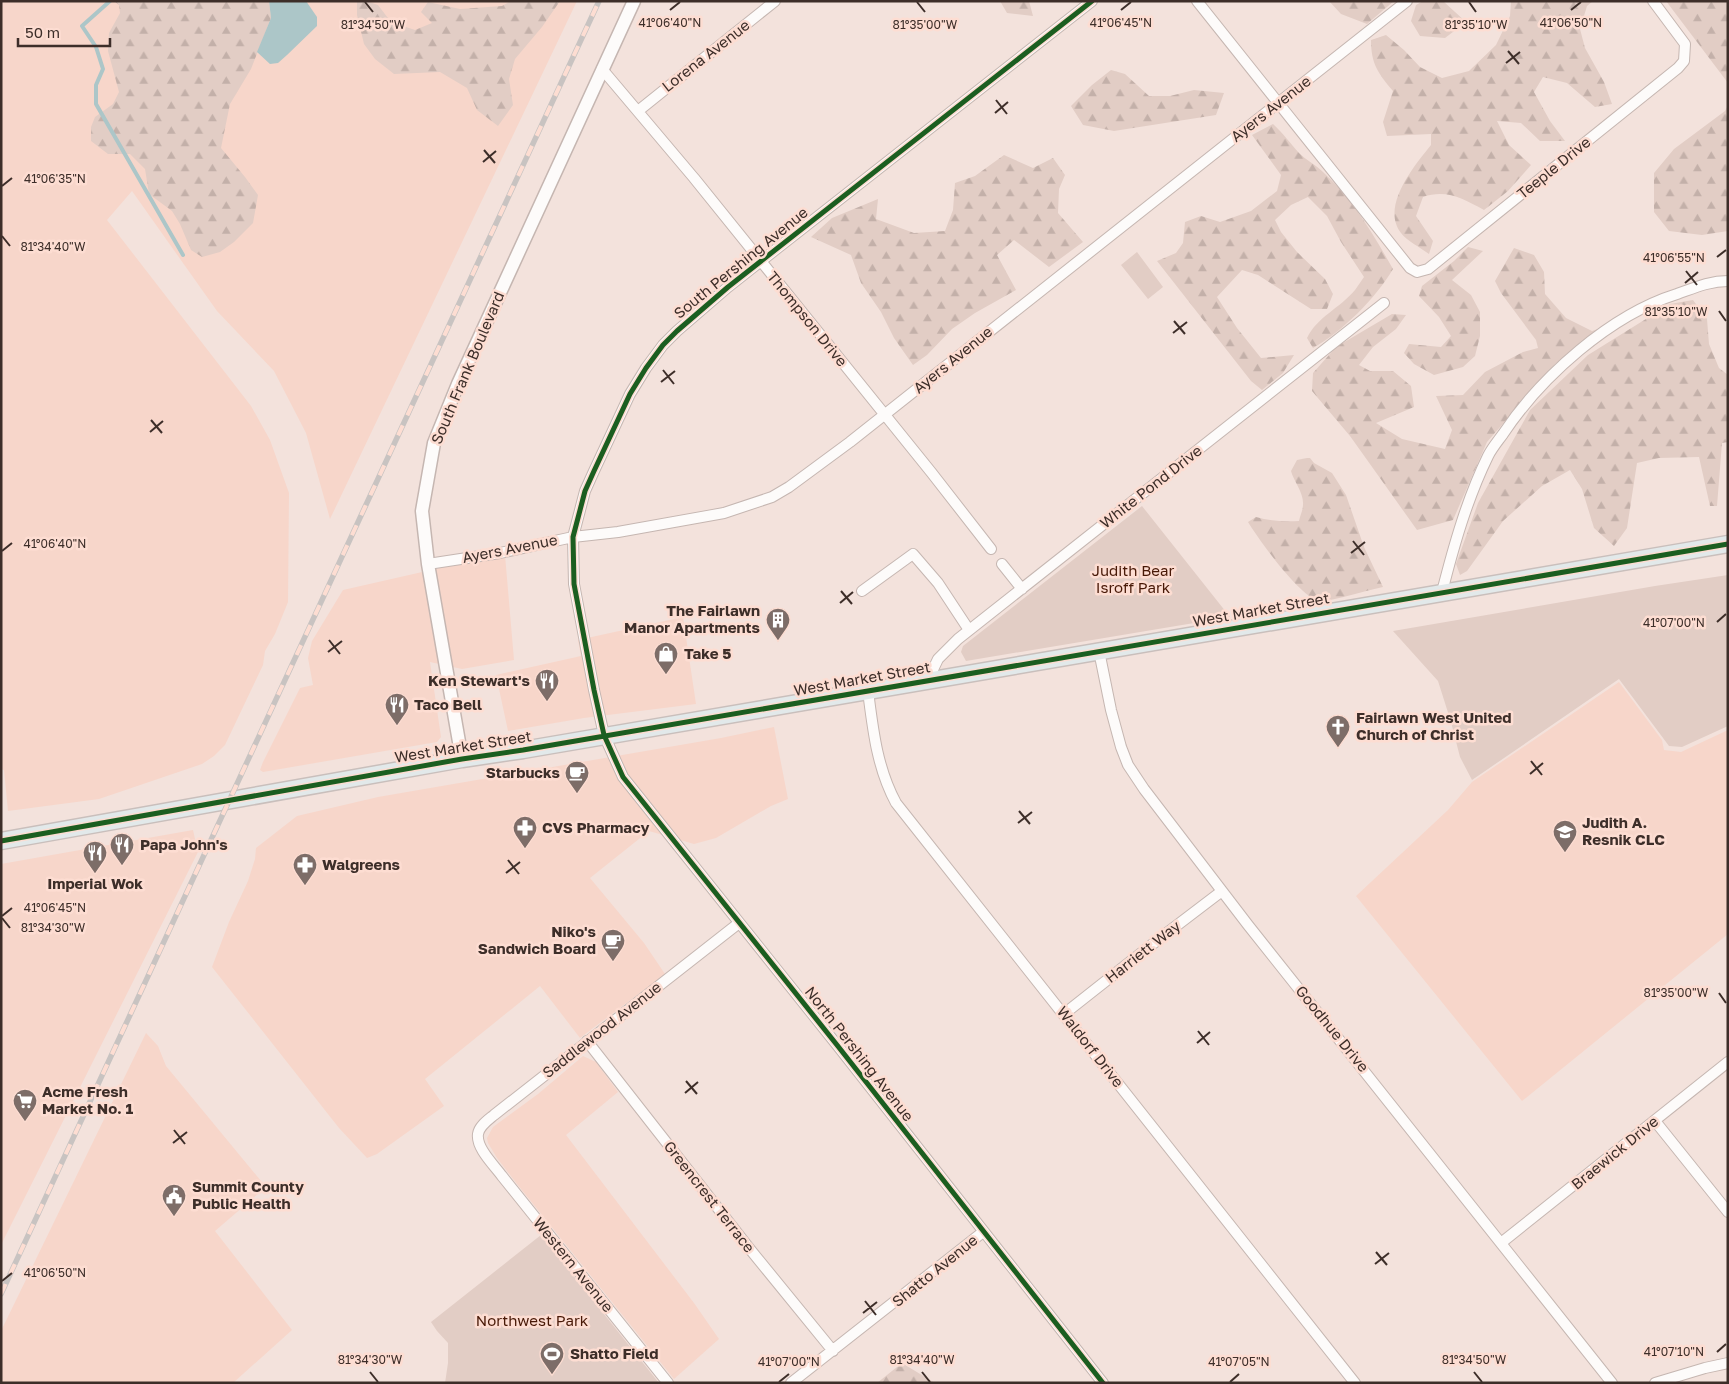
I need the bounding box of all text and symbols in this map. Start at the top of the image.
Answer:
scale bar [18,15,110,47]
text: 41°06'40"N [639,15,701,30]
street label: Lorena Avenue [658,15,753,95]
text: 41°06'45"N [1090,15,1152,30]
text: 41°06'50"N [1540,15,1602,30]
text: 81°34'50"W [341,17,406,32]
text: 81°35'00"W [893,17,958,32]
text: 81°35'10"W [1444,17,1508,32]
text: 50 m [25,23,60,41]
street label: Ayers Avenue [1227,71,1314,145]
street label: Teeple Drive [1513,132,1594,202]
text: 41°06'35"N [24,171,86,186]
street label: South Pershing Avenue [670,202,811,322]
text: 81°34'40"W [20,239,86,254]
text: 41°06'55"N [1643,250,1705,265]
street label: Thompson Drive [764,267,852,370]
street label: South Frank Boulevard [427,289,507,446]
text: 81°35'10"W [1644,304,1708,319]
street label: Ayers Avenue [909,322,996,397]
street label: White Pond Drive [1096,441,1205,532]
street label: Ayers Avenue [461,530,559,566]
text: 41°06'40"N [24,536,86,551]
park label: Judith Bear Isroff Park [1092,561,1174,596]
street label: West Market Street [1191,588,1331,630]
place label: The Fairlawn Manor Apartments [624,601,760,636]
building icon: The Fairlawn Manor Apartments [765,607,791,641]
text: 41°07'00"N [1643,615,1705,630]
shop icon: Take 5 [653,641,679,675]
place label: Take 5 [684,644,731,662]
street label: West Market Street [792,657,932,699]
restaurant icon: Ken Stewart's [534,668,560,702]
place label: Ken Stewart's [428,671,530,689]
restaurant icon: Taco Bell [384,692,410,726]
place label: Taco Bell [414,695,482,713]
place label: Fairlawn West United Church of Christ [1356,708,1512,743]
church icon: Fairlawn West United Church of Christ [1325,714,1351,748]
street label: West Market Street [393,726,533,766]
cafe icon: Starbucks [564,760,590,794]
place label: Starbucks [486,763,560,781]
place label: Judith A. Resnik CLC [1582,813,1665,848]
pharmacy icon: CVS Pharmacy [512,815,538,849]
place label: CVS Pharmacy [542,818,649,836]
school or university icon: Judith A. Resnik CLC [1552,819,1578,853]
restaurant icon: Papa John's [109,832,135,866]
place label: Papa John's [140,835,228,853]
restaurant icon: Imperial Wok [82,840,108,874]
pharmacy icon: Walgreens [292,852,318,886]
place label: Walgreens [322,855,400,873]
place label: Imperial Wok [47,874,143,892]
text: 41°06'45"N [24,900,86,915]
street label: Harriett Way [1101,916,1184,986]
text: 81°34'30"W [21,920,86,935]
place label: Niko's Sandwich Board [478,922,596,957]
cafe icon: Niko's Sandwich Board [600,928,626,962]
street label: Saddlewood Avenue [538,977,665,1081]
street label: North Pershing Avenue [802,982,918,1125]
street label: Goodhue Drive [1293,982,1373,1075]
text: 81°35'00"W [1644,985,1709,1000]
street label: Waldorf Drive [1054,1002,1128,1091]
place label: Acme Fresh Market No. 1 [42,1082,134,1117]
supermarket icon: Acme Fresh Market No. 1 [12,1088,38,1122]
street label: Braewick Drive [1567,1112,1662,1193]
street label: Greencrest Terrace [661,1137,759,1256]
place label: Summit County Public Health [192,1177,304,1212]
public building icon: Summit County Public Health [161,1183,187,1217]
street label: Western Avenue [530,1213,618,1316]
street label: Shatto Avenue [888,1230,981,1310]
text: 41°06'50"N [24,1265,86,1280]
park label: Northwest Park [476,1311,589,1329]
sports icon: Shatto Field [539,1341,565,1375]
place label: Shatto Field [570,1344,659,1362]
text: 41°07'10"N [1644,1344,1704,1359]
text: 81°34'30"W [338,1352,403,1367]
text: 81°34'40"W [889,1352,955,1367]
text: 81°34'50"W [1442,1352,1507,1367]
text: 41°07'00"N [758,1354,820,1369]
text: 41°07'05"N [1208,1354,1270,1369]

